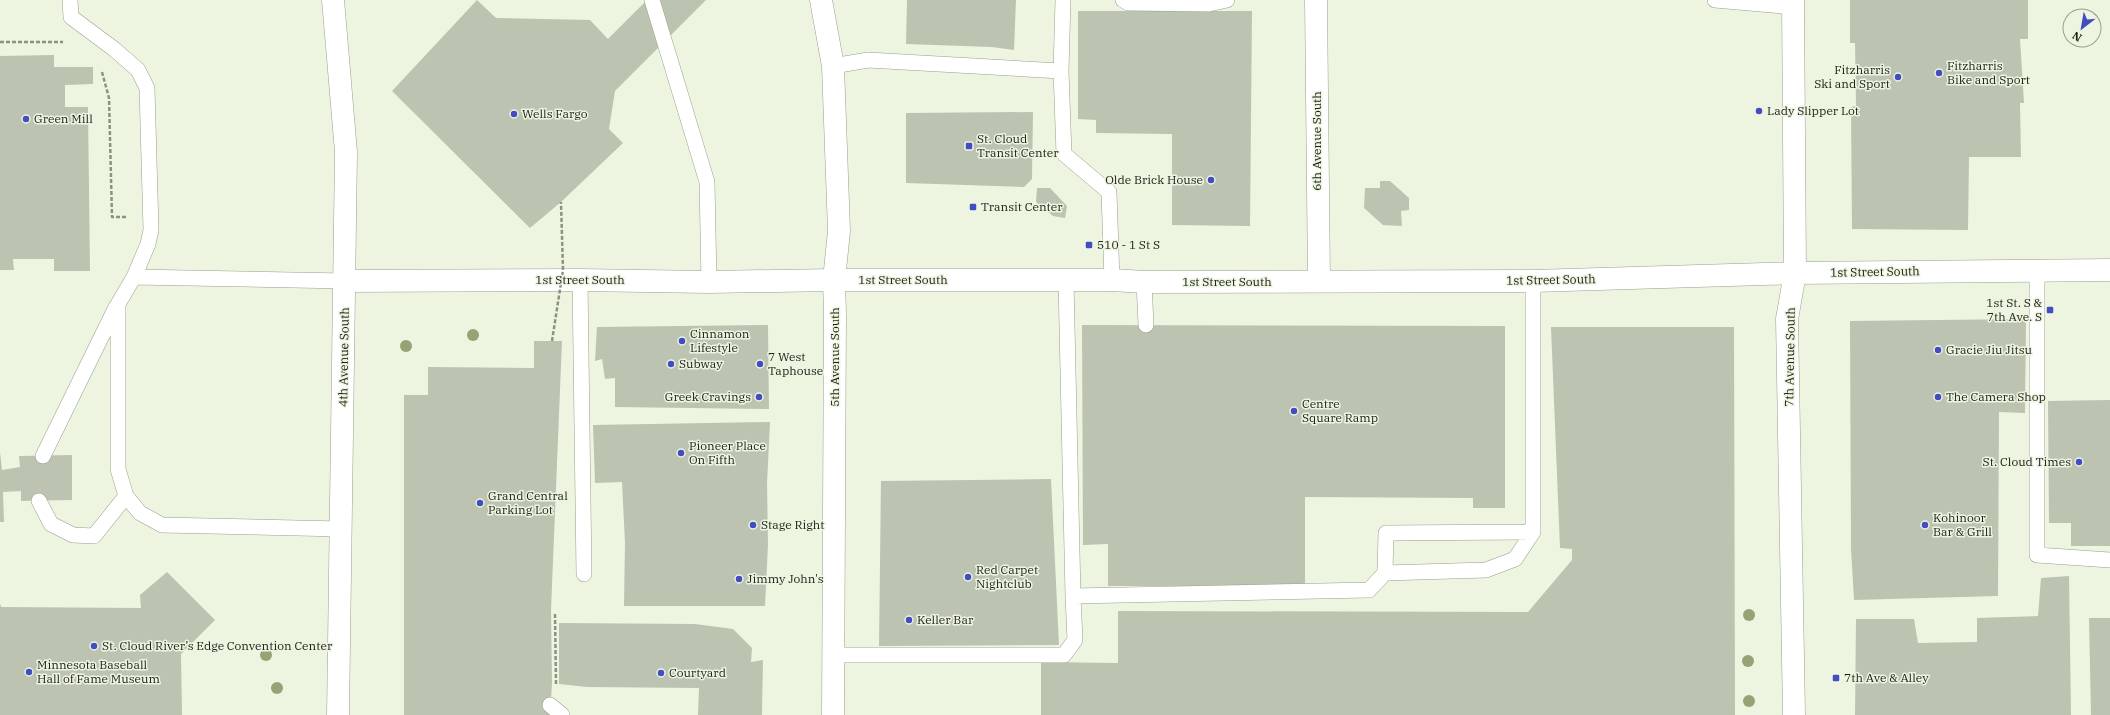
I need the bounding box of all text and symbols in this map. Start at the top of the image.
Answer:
north arrow [2062,8,2102,48]
text: N [2069,28,2084,45]
place label: Fitzharris Bike and Sport [1947,58,2030,87]
place label: Fitzharris Ski and Sport [1814,62,1890,91]
marker: Fitzharris Bike and Sport [1934,68,1944,78]
marker: Fitzharris Ski and Sport [1893,72,1903,82]
street label: 6th Avenue South [1309,91,1324,191]
place label: Lady Slipper Lot [1767,103,1859,118]
place label: Wells Fargo [522,106,588,121]
marker: Lady Slipper Lot [1754,106,1764,116]
marker: Wells Fargo [509,109,519,119]
place label: Green Mill [34,111,93,126]
marker: Green Mill [21,114,31,124]
place label: St. Cloud Transit Center [977,131,1059,160]
marker: St. Cloud Transit Center [964,141,974,151]
place label: Olde Brick House [1105,172,1203,187]
marker: Olde Brick House [1206,175,1216,185]
place label: Transit Center [981,199,1063,214]
marker: Transit Center [968,202,978,212]
place label: 510 - 1 St S [1097,237,1160,252]
marker: 510 - 1 St S [1084,240,1094,250]
street label: 1st Street South [1830,263,1920,280]
street label: 1st Street South [1506,271,1596,288]
street label: 1st Street South [535,272,625,287]
street label: 1st Street South [858,272,948,287]
street label: 1st Street South [1182,274,1272,289]
place label: 1st St. S & 7th Ave. S [1986,295,2042,324]
marker: 1st St. S & 7th Ave. S [2045,305,2055,315]
street label: 4th Avenue South [335,307,352,407]
street label: 5th Avenue South [827,307,842,407]
street label: 7th Avenue South [1781,307,1798,407]
place label: Cinnamon Lifestyle [690,326,750,355]
marker: Cinnamon Lifestyle [677,336,687,346]
place label: Gracie Jiu Jitsu [1946,342,2033,357]
marker: Gracie Jiu Jitsu [1933,345,1943,355]
place label: 7 West Taphouse [768,349,823,378]
place label: Subway [679,356,723,371]
marker: Subway [666,359,676,369]
marker: 7 West Taphouse [755,359,765,369]
place label: Greek Cravings [665,389,751,404]
place label: The Camera Shop [1946,389,2046,404]
marker: Greek Cravings [754,392,764,402]
marker: The Camera Shop [1933,392,1943,402]
place label: Centre Square Ramp [1302,396,1378,425]
marker: Centre Square Ramp [1289,406,1299,416]
place label: Pioneer Place On Fifth [689,438,766,467]
marker: Pioneer Place On Fifth [676,448,686,458]
place label: St. Cloud Times [1983,454,2071,469]
marker: St. Cloud Times [2074,457,2084,467]
place label: Grand Central Parking Lot [488,488,568,517]
marker: Grand Central Parking Lot [475,498,485,508]
place label: Kohinoor Bar & Grill [1933,510,1992,539]
place label: Stage Right [761,517,825,532]
marker: Stage Right [748,520,758,530]
marker: Kohinoor Bar & Grill [1920,520,1930,530]
place label: Red Carpet Nightclub [976,562,1038,591]
place label: Jimmy John's [747,571,824,586]
marker: Red Carpet Nightclub [963,572,973,582]
marker: Jimmy John's [734,574,744,584]
place label: Keller Bar [917,612,974,627]
marker: Keller Bar [904,615,914,625]
place label: St. Cloud River’s Edge Convention Center [102,638,333,653]
marker: St. Cloud River’s Edge Convention Center [89,641,99,651]
place label: Minnesota Baseball Hall of Fame Museum [37,657,160,686]
place label: Courtyard [669,665,726,680]
marker: Minnesota Baseball Hall of Fame Museum [24,667,34,677]
marker: Courtyard [656,668,666,678]
place label: 7th Ave & Alley [1844,670,1929,685]
marker: 7th Ave & Alley [1831,673,1841,683]

